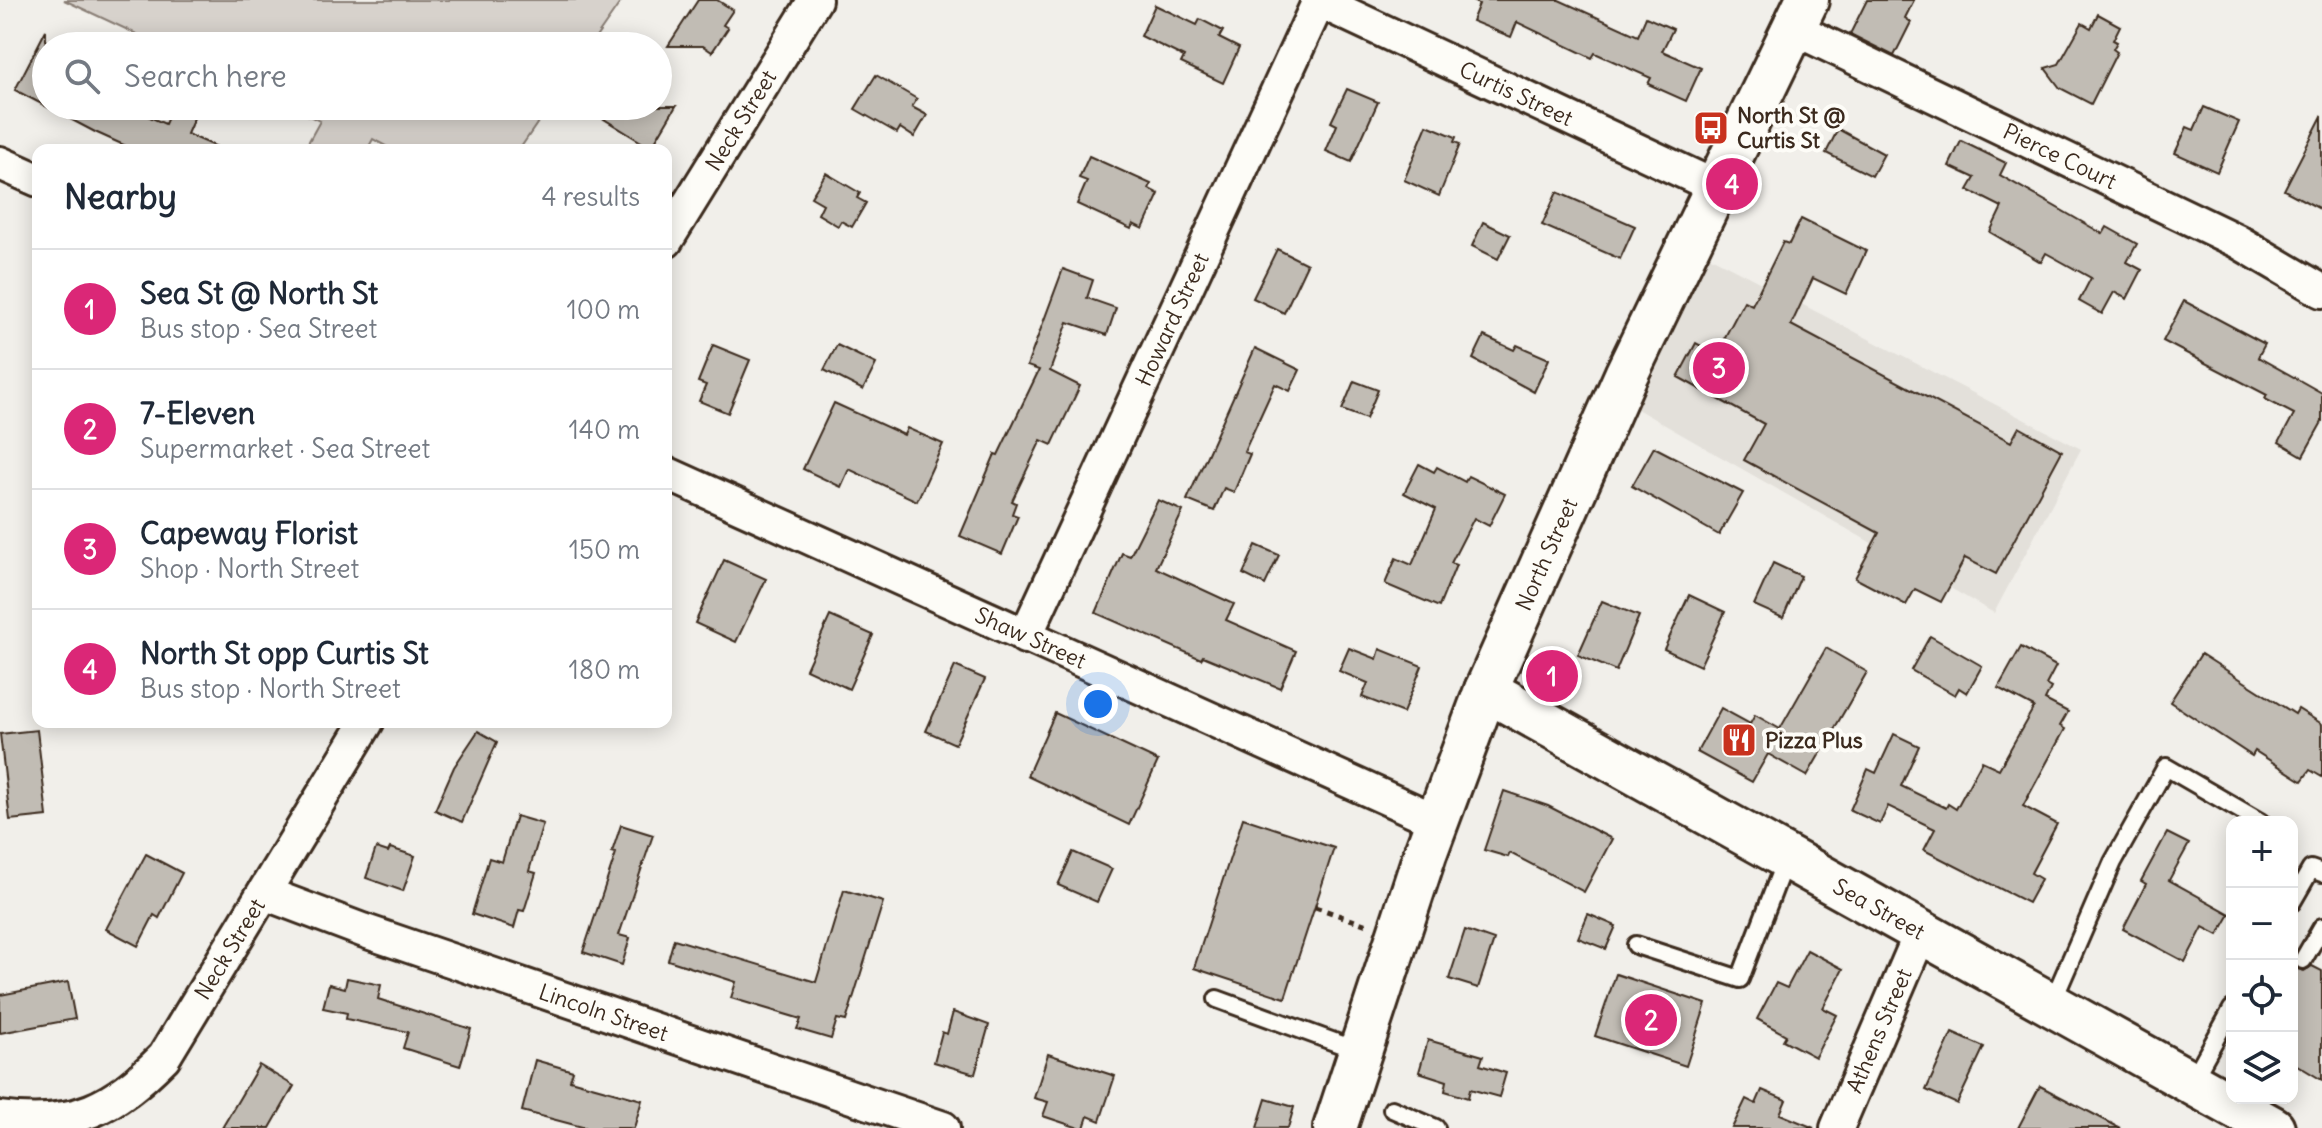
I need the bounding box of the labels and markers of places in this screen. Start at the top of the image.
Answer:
place label: North St @ Curtis St [1737,101,1845,154]
bus stop icon: North St @ Curtis St [1692,109,1730,147]
pin: 4 [1706,154,1758,214]
pin: 3 [1693,338,1745,398]
pin: 1 [1526,646,1578,706]
restaurant icon: Pizza Plus [1720,721,1758,759]
place label: Pizza Plus [1765,726,1863,754]
pin: 2 [1625,990,1677,1050]

